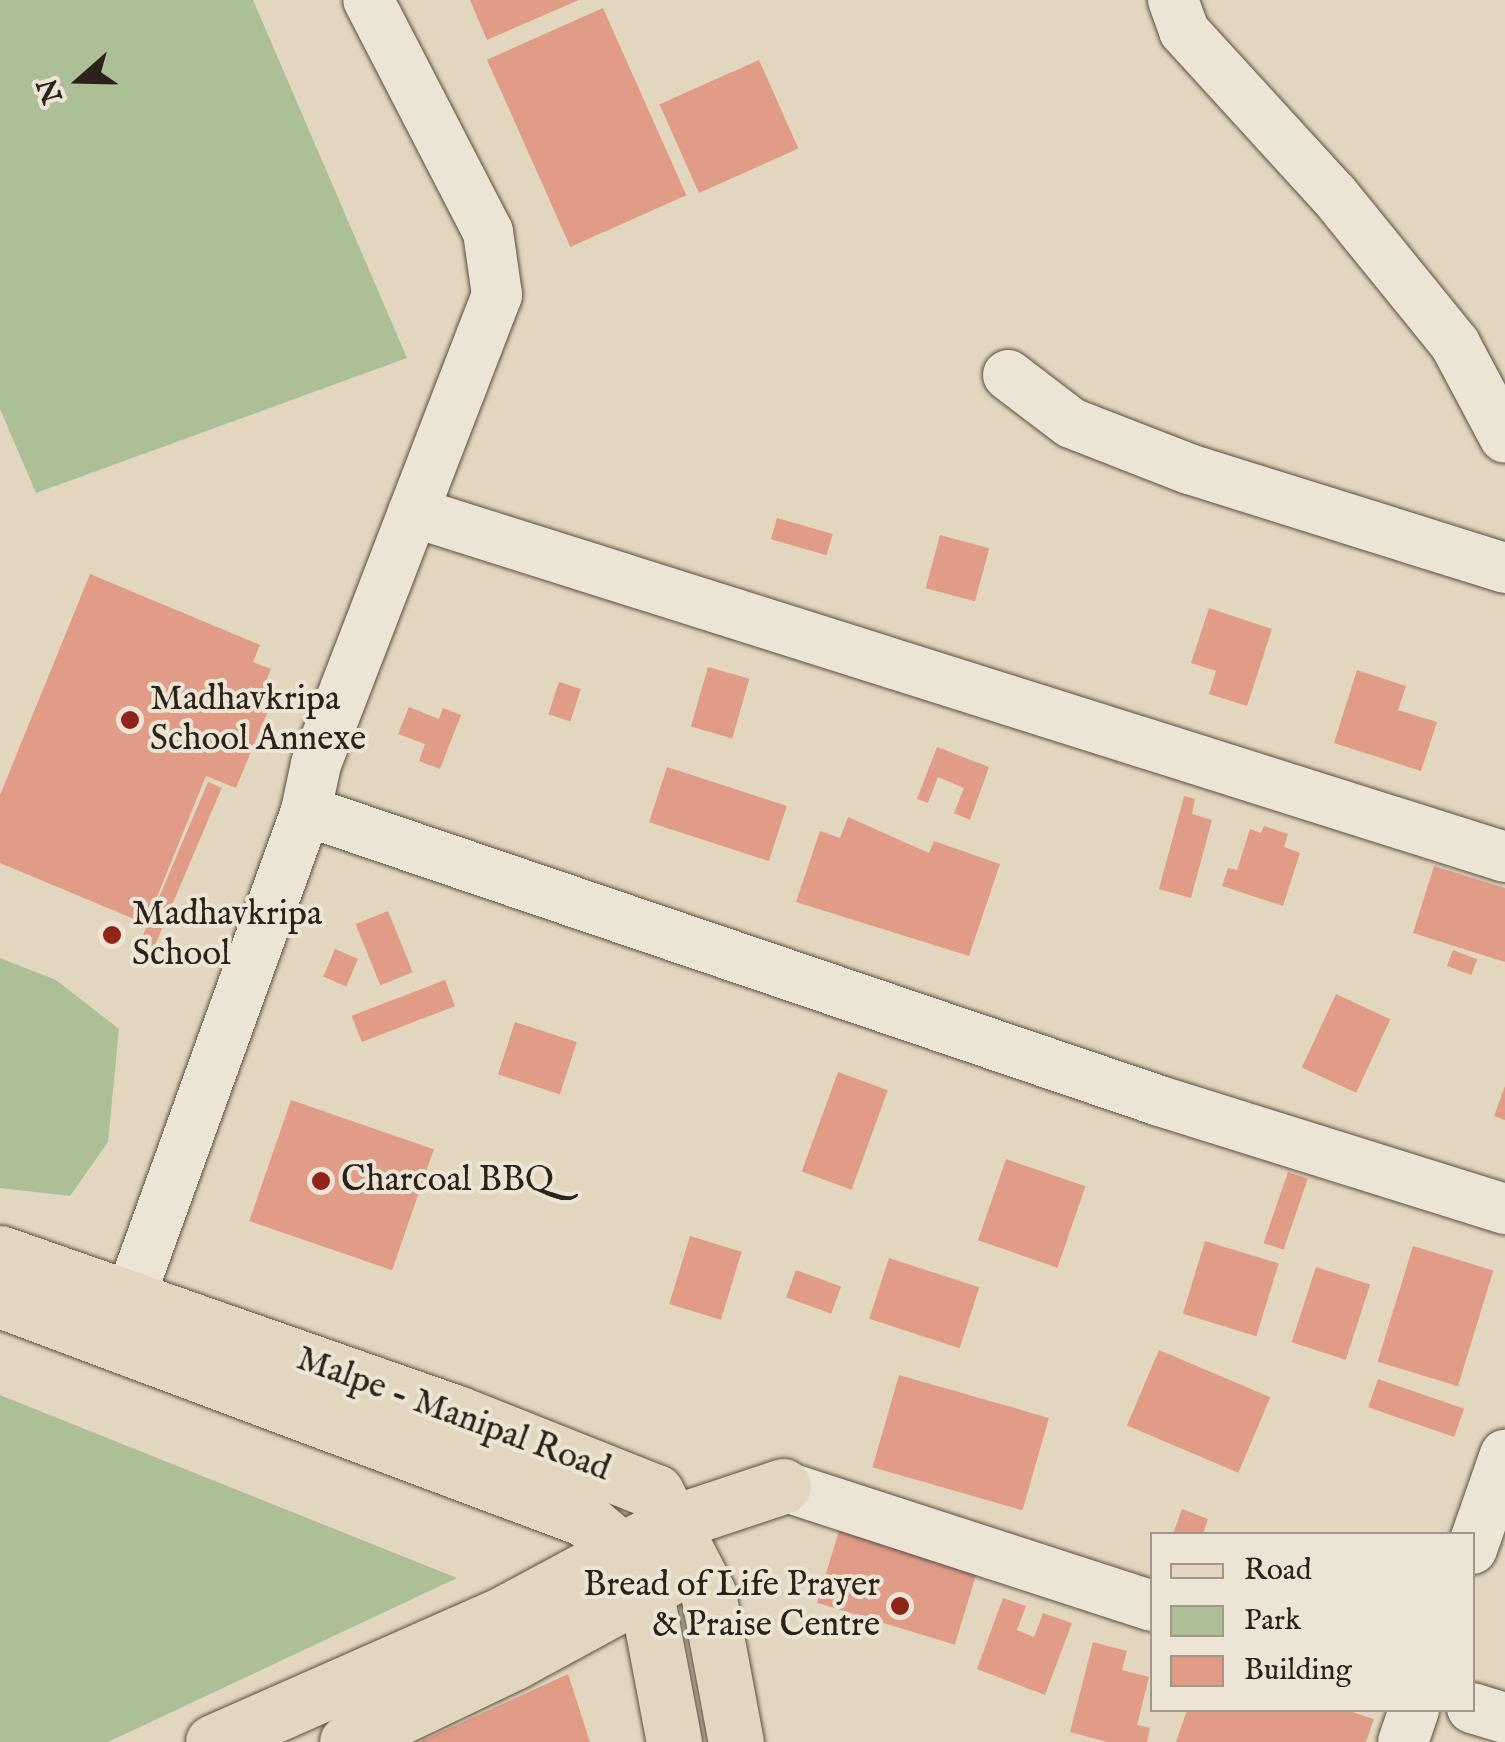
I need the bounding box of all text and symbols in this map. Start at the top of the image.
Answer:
north arrow [30,30,130,130]
text: N [31,73,72,108]
place label: Madhavkripa School Annexe [150,679,366,761]
marker: Madhavkripa School Annexe [119,709,141,731]
place label: Madhavkripa School [132,894,322,976]
marker: Madhavkripa School [101,924,123,946]
place label: Charcoal BBQ [341,1160,554,1202]
marker: Charcoal BBQ [310,1170,332,1192]
street label: Malpe - Manipal Road [291,1339,615,1491]
legend [1150,1532,1475,1712]
text: Road [1244,1552,1312,1590]
place label: Bread of Life Prayer & Praise Centre [583,1565,880,1647]
marker: Bread of Life Prayer & Praise Centre [889,1595,911,1617]
text: Park [1244,1602,1301,1640]
text: Building [1244,1652,1352,1690]

